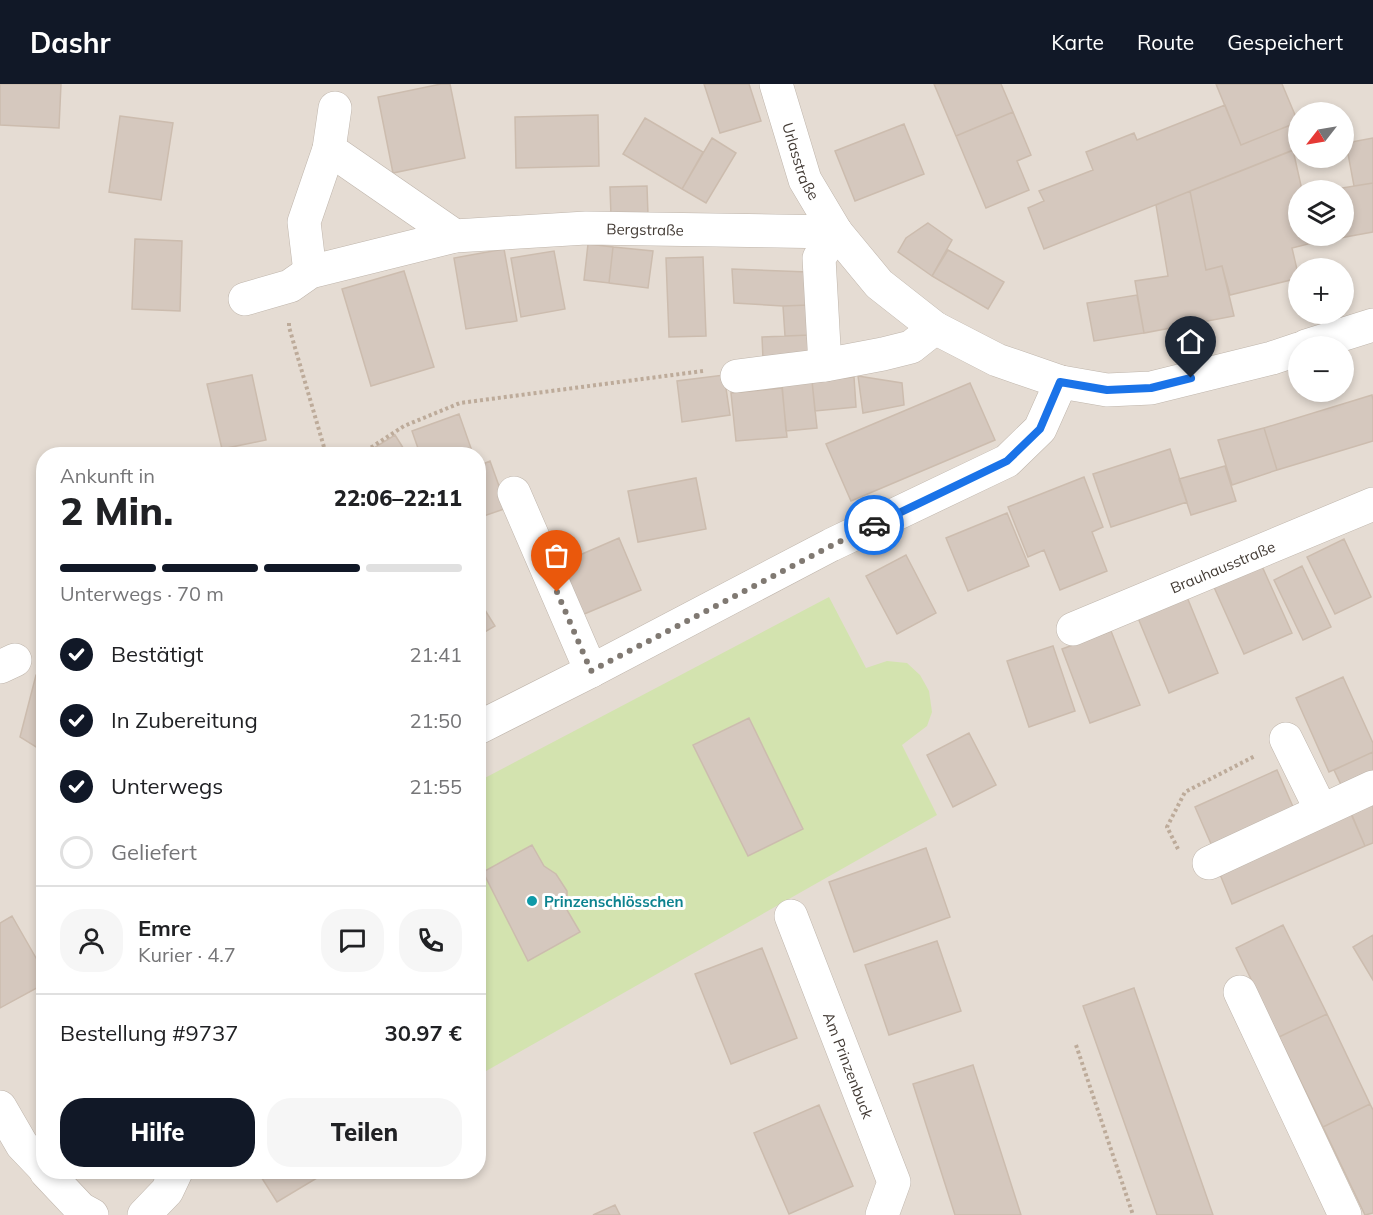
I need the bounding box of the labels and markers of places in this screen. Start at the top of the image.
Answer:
pin [1165,316,1216,378]
pin [531,530,582,592]
place label: Prinzenschlösschen [544,892,684,911]
marker: Prinzenschlösschen [525,894,539,908]

